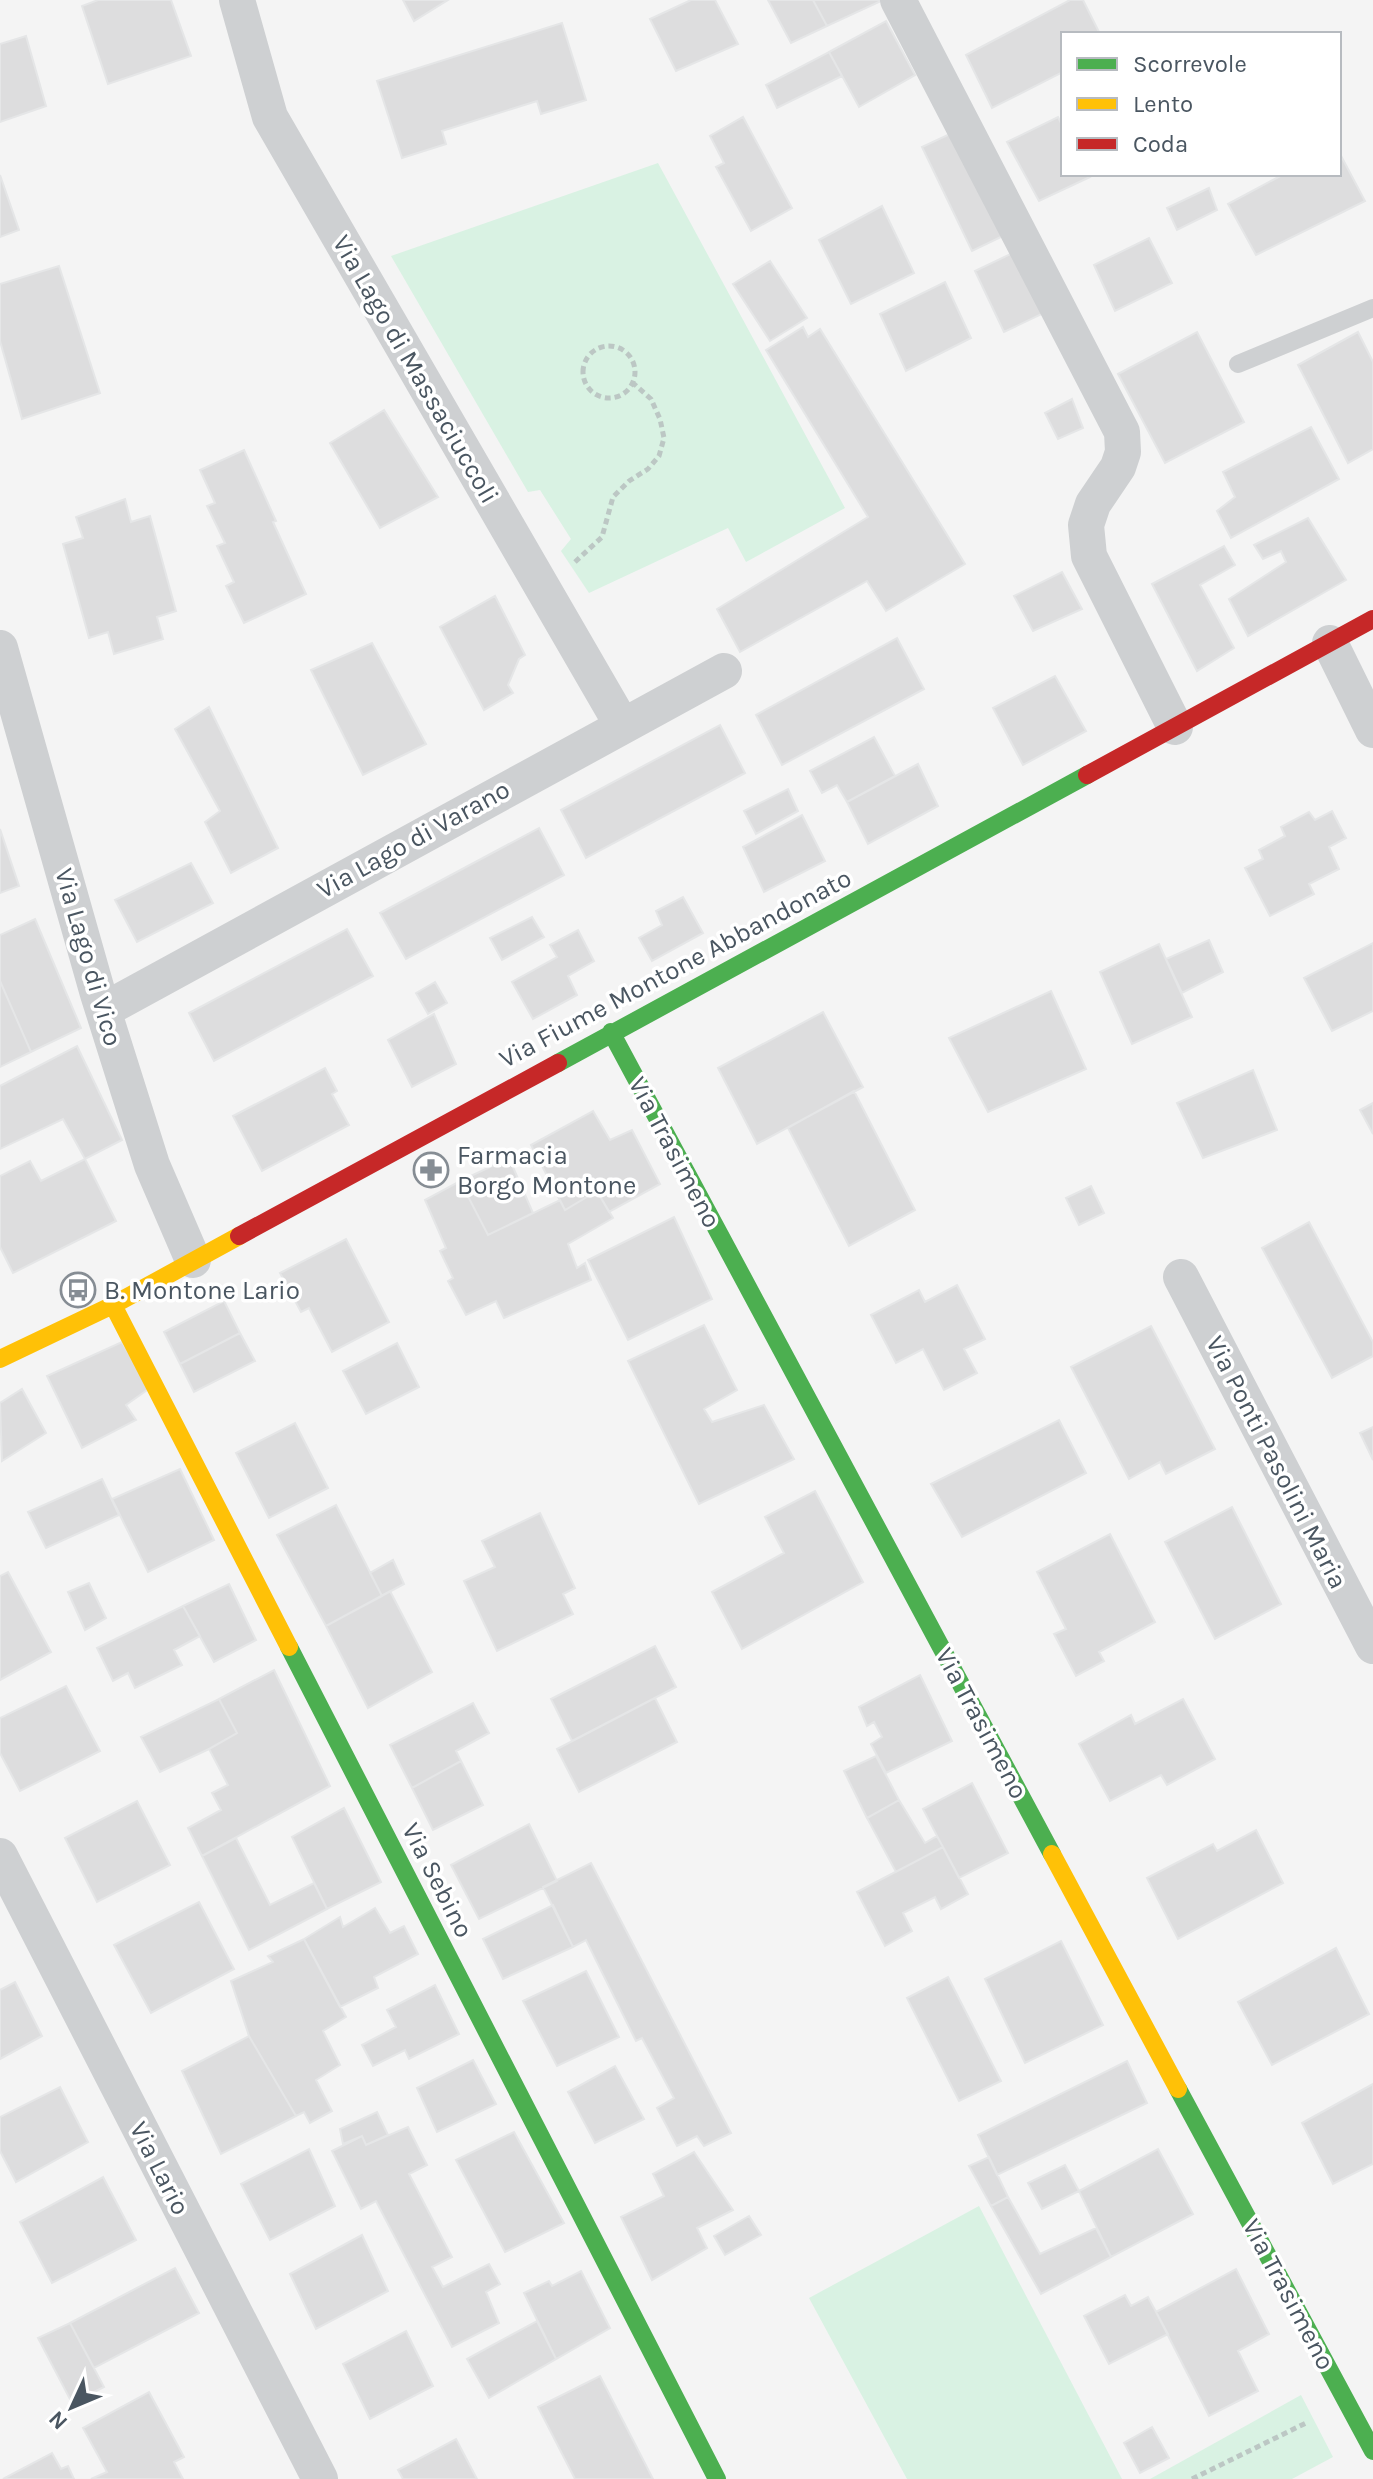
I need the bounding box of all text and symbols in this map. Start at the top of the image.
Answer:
legend [1061,32,1341,176]
text: Scorrevole [1133,50,1247,78]
text: Lento [1133,90,1193,118]
text: Coda [1133,130,1188,158]
street label: Via Lago di Massaciuccoli [326,230,505,509]
street label: Via Lago di Varano [312,774,515,905]
street label: Via Fiume Montone Abbandonato [494,862,857,1075]
street label: Via Lago di Vico [48,865,129,1050]
street label: Via Trasimeno [622,1071,727,1233]
place label: Farmacia Borgo Montone [457,1140,636,1201]
pharmacy icon: Farmacia Borgo Montone [412,1151,450,1189]
bus stop icon: B. Montone Lario [59,1271,97,1309]
place label: B. Montone Lario [104,1275,300,1306]
street label: Via Ponti Pasolini Maria [1199,1331,1354,1594]
street label: Via Trasimeno [929,1642,1034,1804]
street label: Via Sebino [395,1818,480,1943]
street label: Via Lario [123,2116,196,2220]
street label: Via Trasimeno [1236,2213,1341,2375]
north arrow [32,2367,112,2447]
text: N [43,2405,73,2435]

